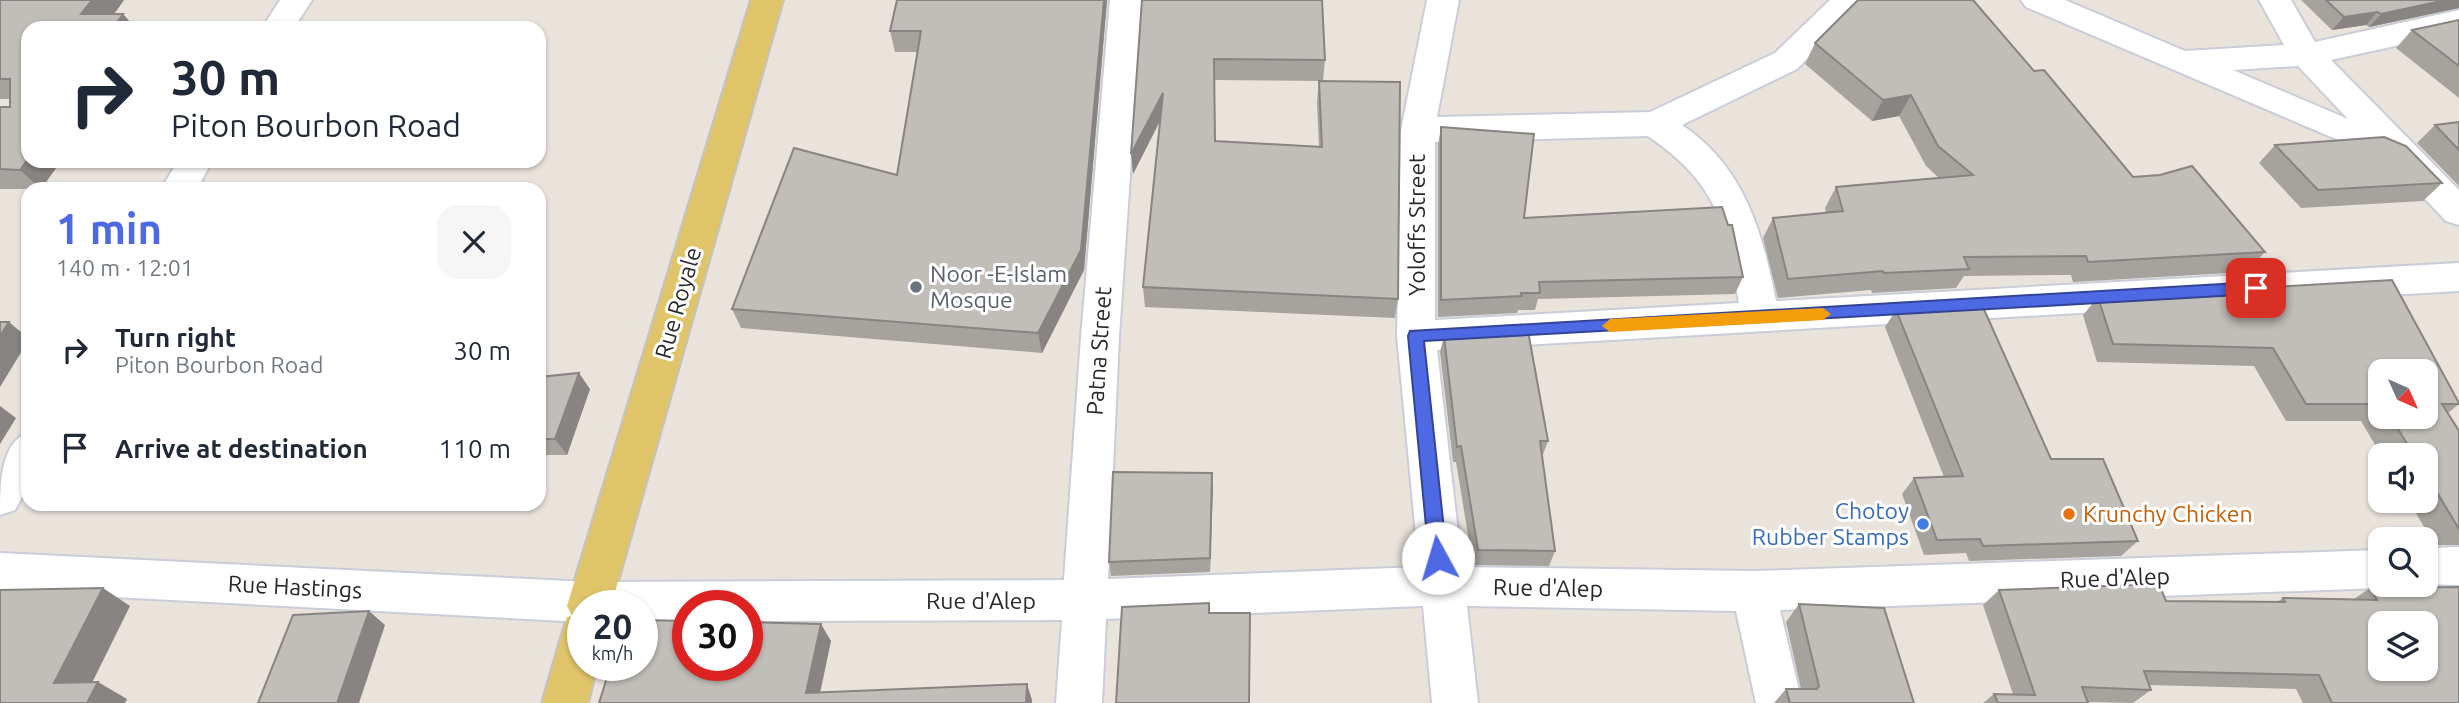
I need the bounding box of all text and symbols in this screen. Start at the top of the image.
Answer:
icon: right [56,49,147,140]
text: 30 m [171,49,280,104]
text: Piton Bourbon Road [171,107,461,143]
street label: Yoloffs Street [1404,154,1429,296]
text: 1 min [56,205,162,252]
button: close [437,205,511,279]
street label: Rue Royale [650,244,705,361]
text: 140 m · 12:01 [56,255,194,280]
pin [2226,258,2286,318]
place label: Noor -E-Islam Mosque [930,261,1067,312]
icon: arrive [2237,269,2275,307]
marker: Noor -E-Islam Mosque [908,279,924,295]
street label: Patna Street [1082,286,1115,416]
text: Turn right [115,323,236,352]
icon: right [56,331,94,369]
text: 30 m [453,336,511,365]
text: Piton Bourbon Road [115,352,323,377]
north arrow [2368,359,2438,429]
map controls [2368,359,2438,681]
icon: arrive [56,429,94,467]
text: Arrive at destination [115,434,368,463]
text: 110 m [439,434,511,463]
button: sound [2368,443,2438,513]
place label: Chotoy Rubber Stamps [1752,498,1909,549]
place label: Krunchy Chicken [2083,501,2253,526]
marker: Krunchy Chicken [2061,506,2077,522]
marker: Chotoy Rubber Stamps [1915,516,1931,532]
position arrow [1401,521,1475,595]
button: search [2368,527,2438,597]
street label: Rue d'Alep [2060,563,2170,592]
street label: Rue Hastings [227,571,363,602]
street label: Rue d'Alep [1493,574,1603,601]
street label: Rue d'Alep [926,588,1036,613]
speed limit sign: 30 [672,590,763,681]
text: 20 [593,606,632,646]
button: layers [2368,611,2438,681]
text: km/h [592,643,633,663]

